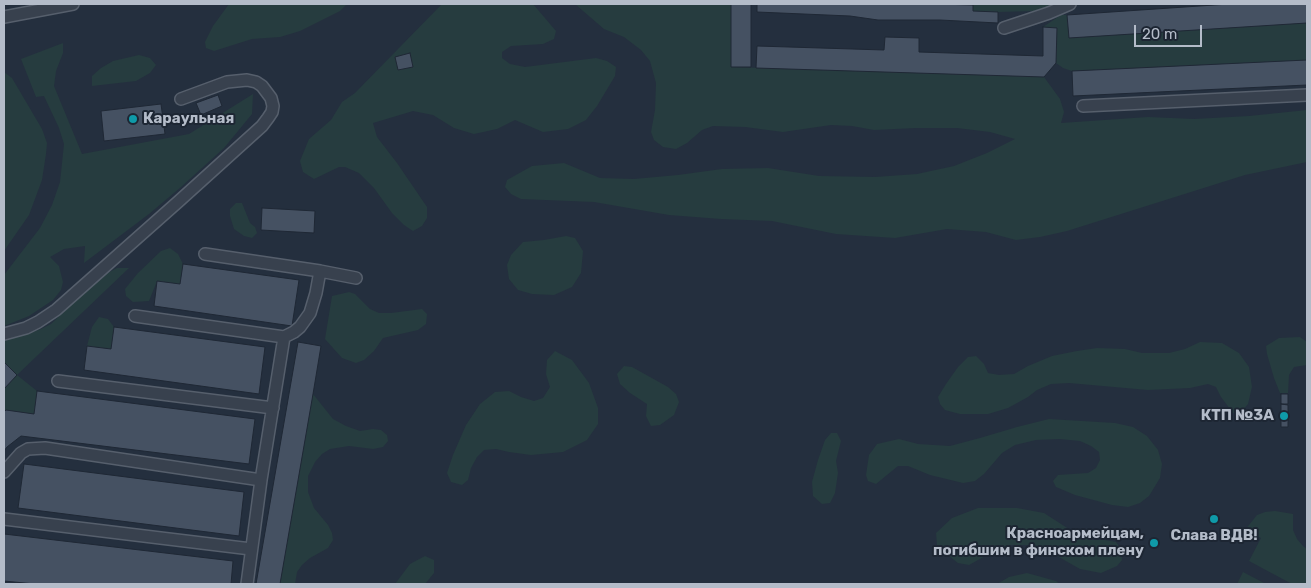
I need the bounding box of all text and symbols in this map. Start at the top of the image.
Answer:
scale bar [1136,15,1204,47]
text: 20 m [1142,25,1177,43]
place label: Караульная [143,110,234,128]
marker: Караульная [127,113,139,125]
place label: КТП №3А [1201,407,1274,425]
marker: КТП №3А [1278,410,1290,422]
marker: Слава ВДВ! [1208,513,1220,525]
place label: Красноармейцам, погибшим в финском плену [933,525,1144,560]
place label: Слава ВДВ! [1170,527,1258,545]
marker: Красноармейцам, погибшим в финском плену [1148,537,1160,549]

